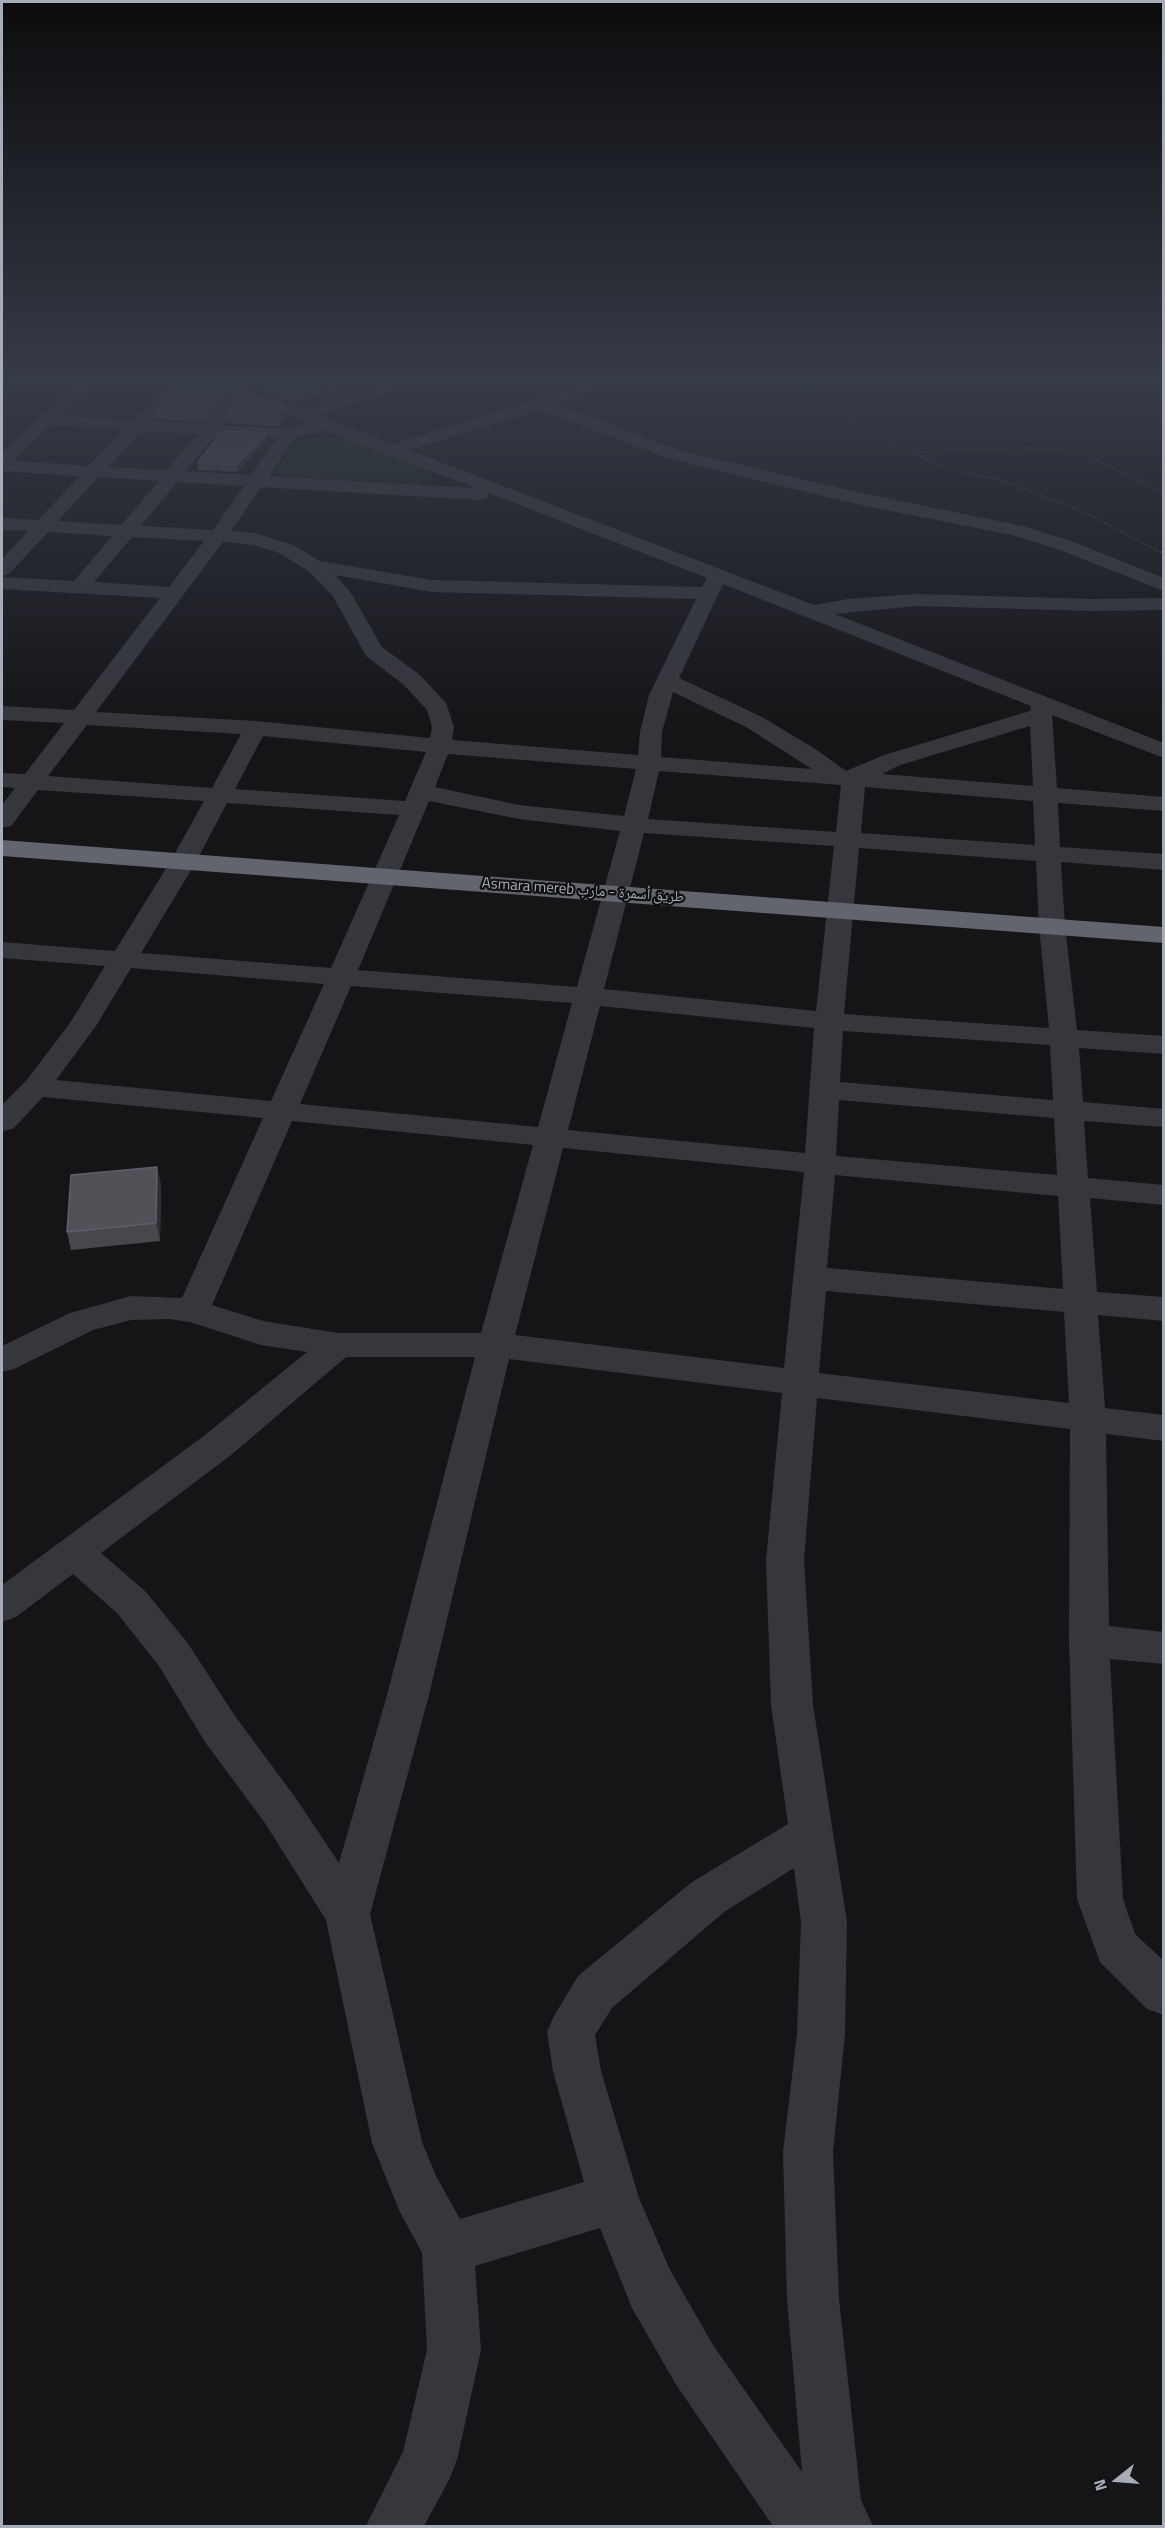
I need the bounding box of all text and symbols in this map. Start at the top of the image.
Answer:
street label: Asmara mereb طريق أسمرة - مارب [481,875,685,907]
north arrow [1087,2450,1147,2510]
text: N [1087,2476,1113,2494]

